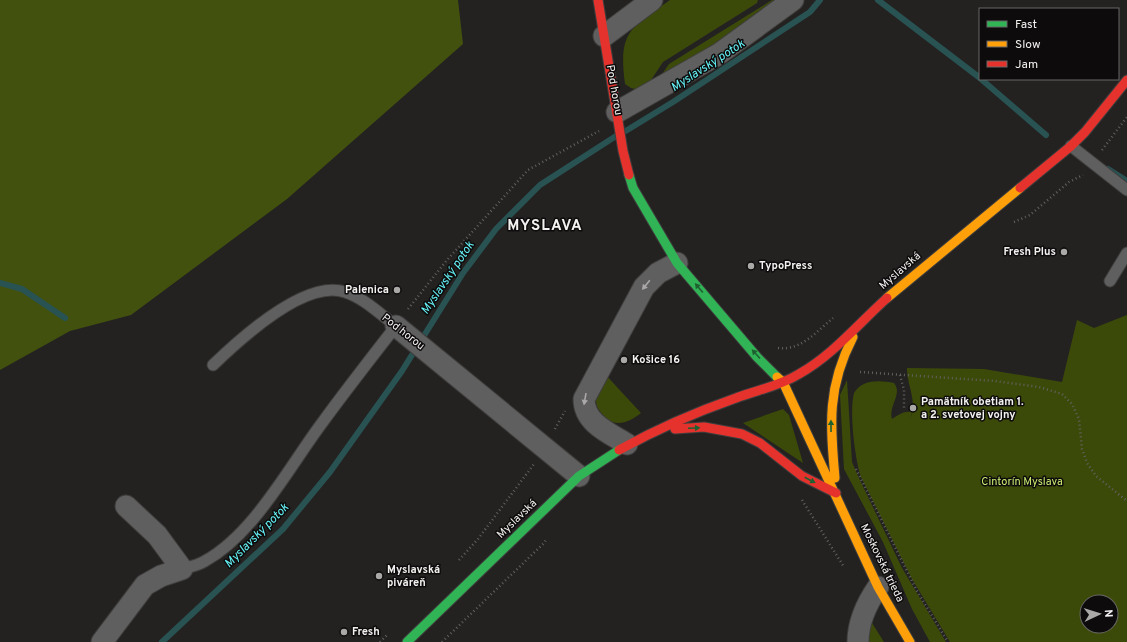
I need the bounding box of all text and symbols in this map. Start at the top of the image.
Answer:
legend [979,8,1119,80]
text: Fast [1015,17,1037,33]
water label: Myslavský potok [668,36,749,96]
text: Slow [1015,37,1041,53]
text: Jam [1015,57,1038,73]
street label: Pod horou [603,64,625,116]
district label: MYSLAVA [507,217,583,236]
water label: Myslavský potok [418,238,479,318]
place label: Fresh Plus [1003,245,1056,259]
marker: Fresh Plus [1059,247,1069,257]
street label: Myslavská [876,249,924,293]
place label: TypoPress [759,259,812,273]
marker: TypoPress [746,261,756,271]
one-way arrow [642,280,651,291]
one-way arrow [694,282,703,293]
place label: Palenica [345,283,389,297]
marker: Palenica [392,285,402,295]
street label: Pod horou [379,311,427,353]
one-way arrow [751,349,760,360]
place label: Košice 16 [632,353,680,367]
marker: Košice 16 [619,355,629,365]
one-way arrow [582,393,588,405]
place label: Pamätník obetiam 1. a 2. svetovej vojny [921,395,1024,422]
marker: Pamätník obetiam 1. a 2. svetovej vojny [908,403,918,413]
one-way arrow [828,419,834,432]
one-way arrow [688,424,700,431]
park label: Cintorín Myslava [981,475,1063,489]
one-way arrow [804,476,815,483]
street label: Myslavská [494,496,540,542]
water label: Myslavský potok [221,500,293,572]
street label: Moskovská trieda [857,522,907,605]
place label: Myslavská piváreň [387,563,440,590]
marker: Myslavská piváreň [374,571,384,581]
north arrow [1079,594,1119,634]
text: N [1101,609,1115,618]
place label: Fresh [352,625,380,639]
marker: Fresh [339,627,349,637]

